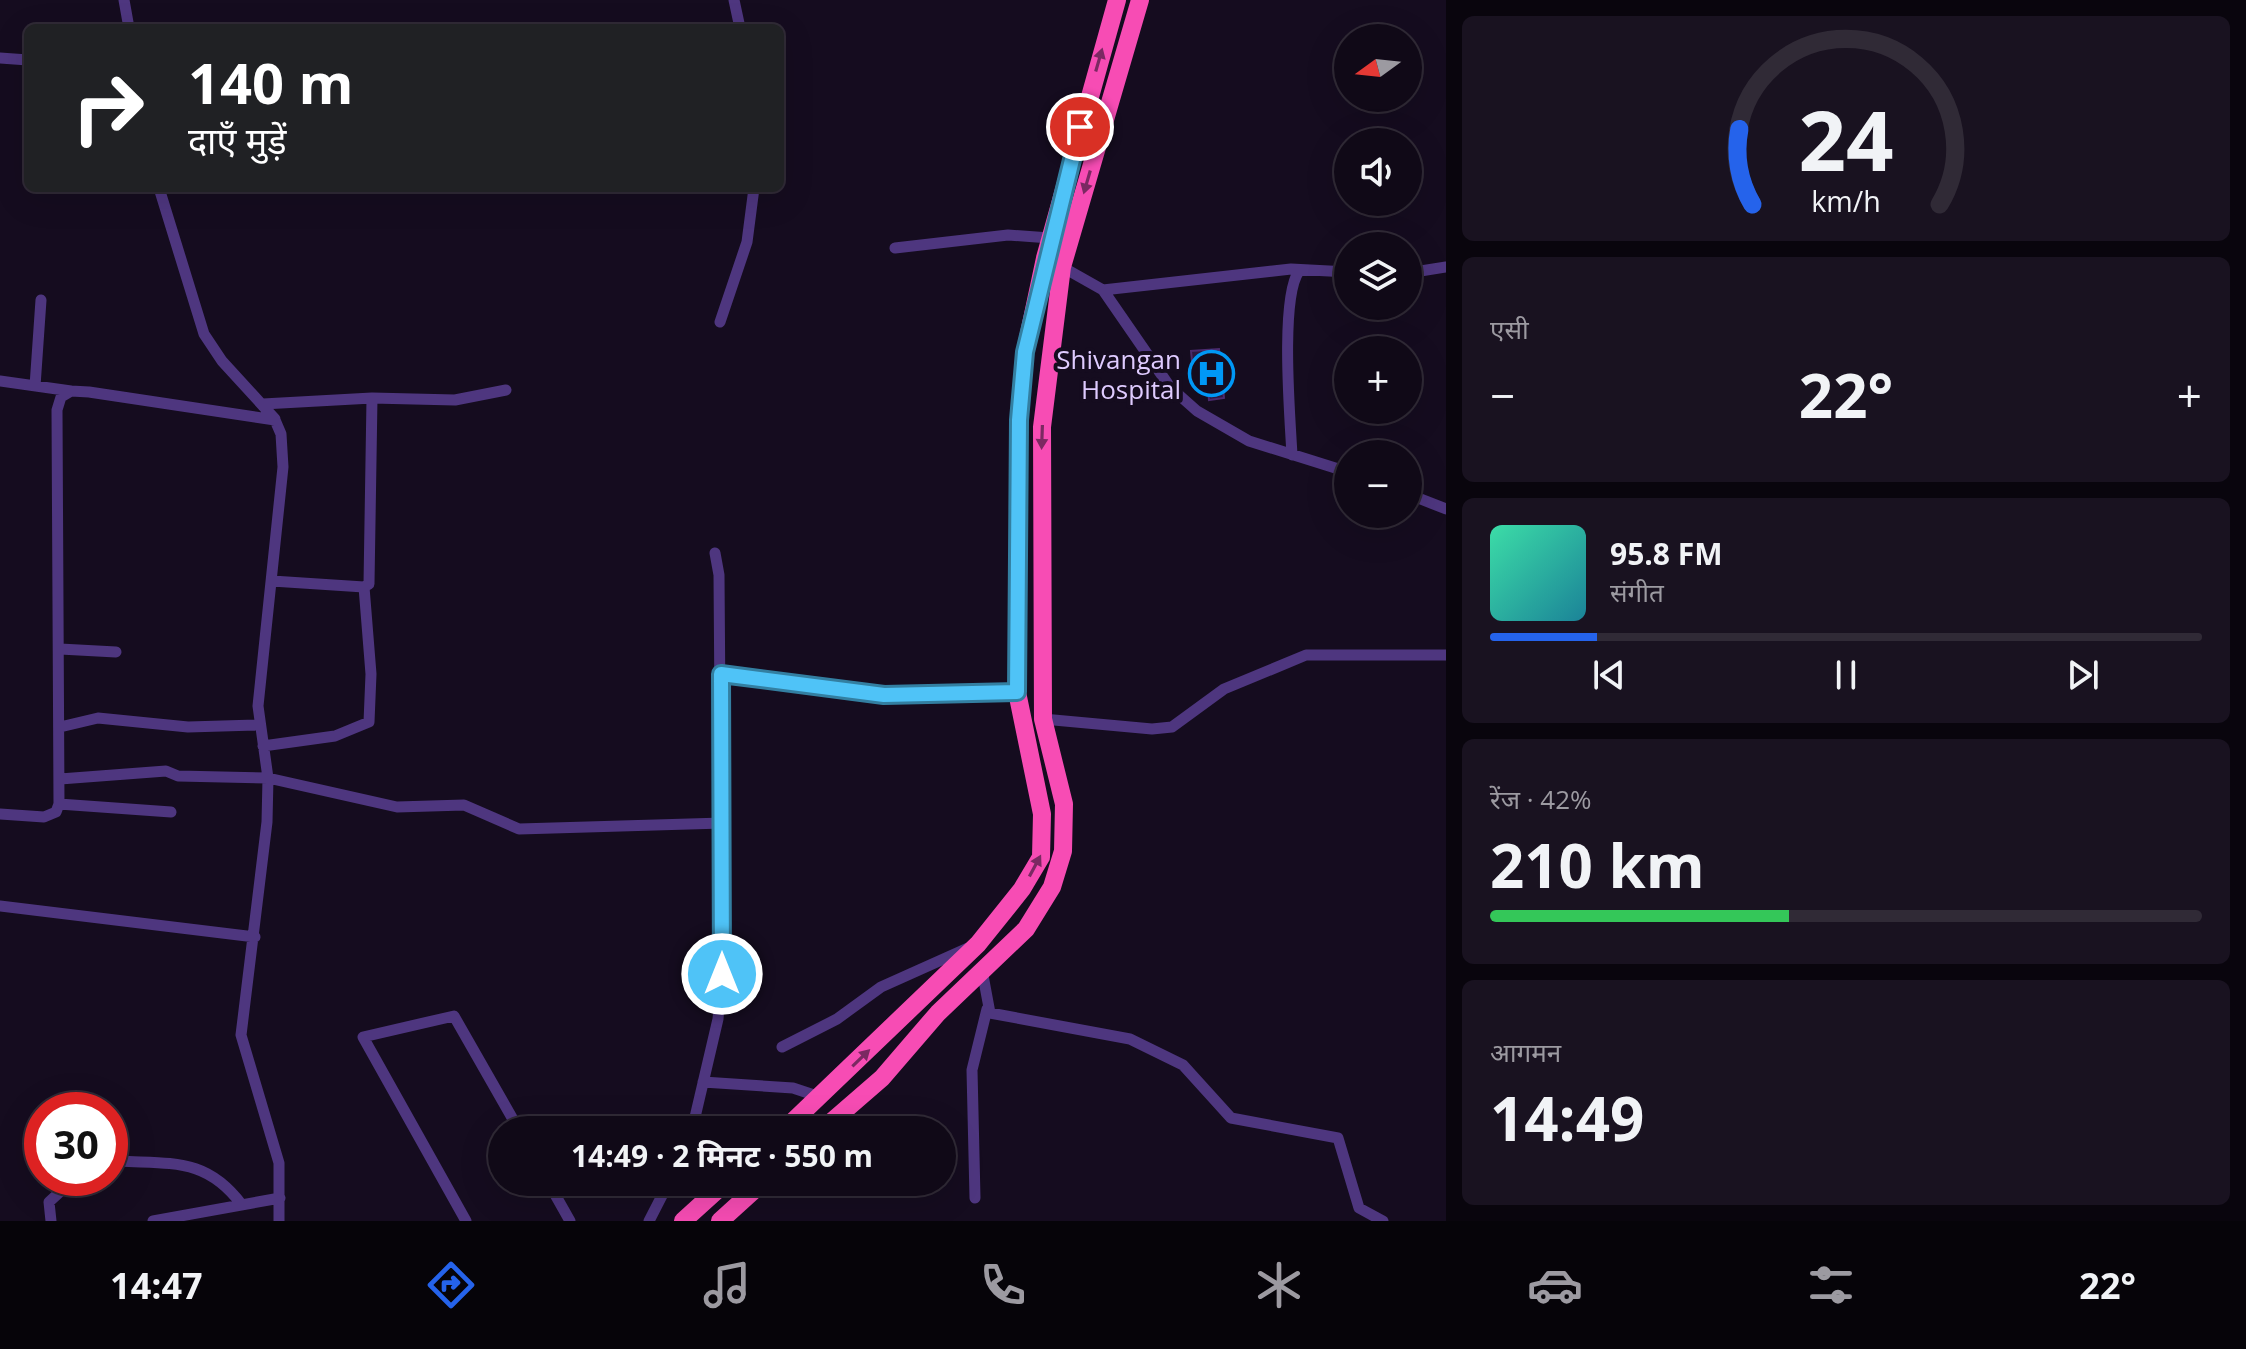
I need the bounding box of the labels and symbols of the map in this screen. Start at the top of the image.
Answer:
north arrow [1334,24,1422,112]
one-way arrow [1094,48,1106,73]
pin [1046,93,1114,161]
one-way arrow [1080,171,1093,195]
place label: Shivangan Hospital [1056,341,1181,407]
hospital icon: Shivangan Hospital [1188,350,1236,398]
one-way arrow [1036,425,1049,450]
one-way arrow [1027,855,1041,877]
position arrow [680,932,764,1016]
one-way arrow [851,1049,870,1067]
speed limit sign: 30 [24,1092,128,1196]

